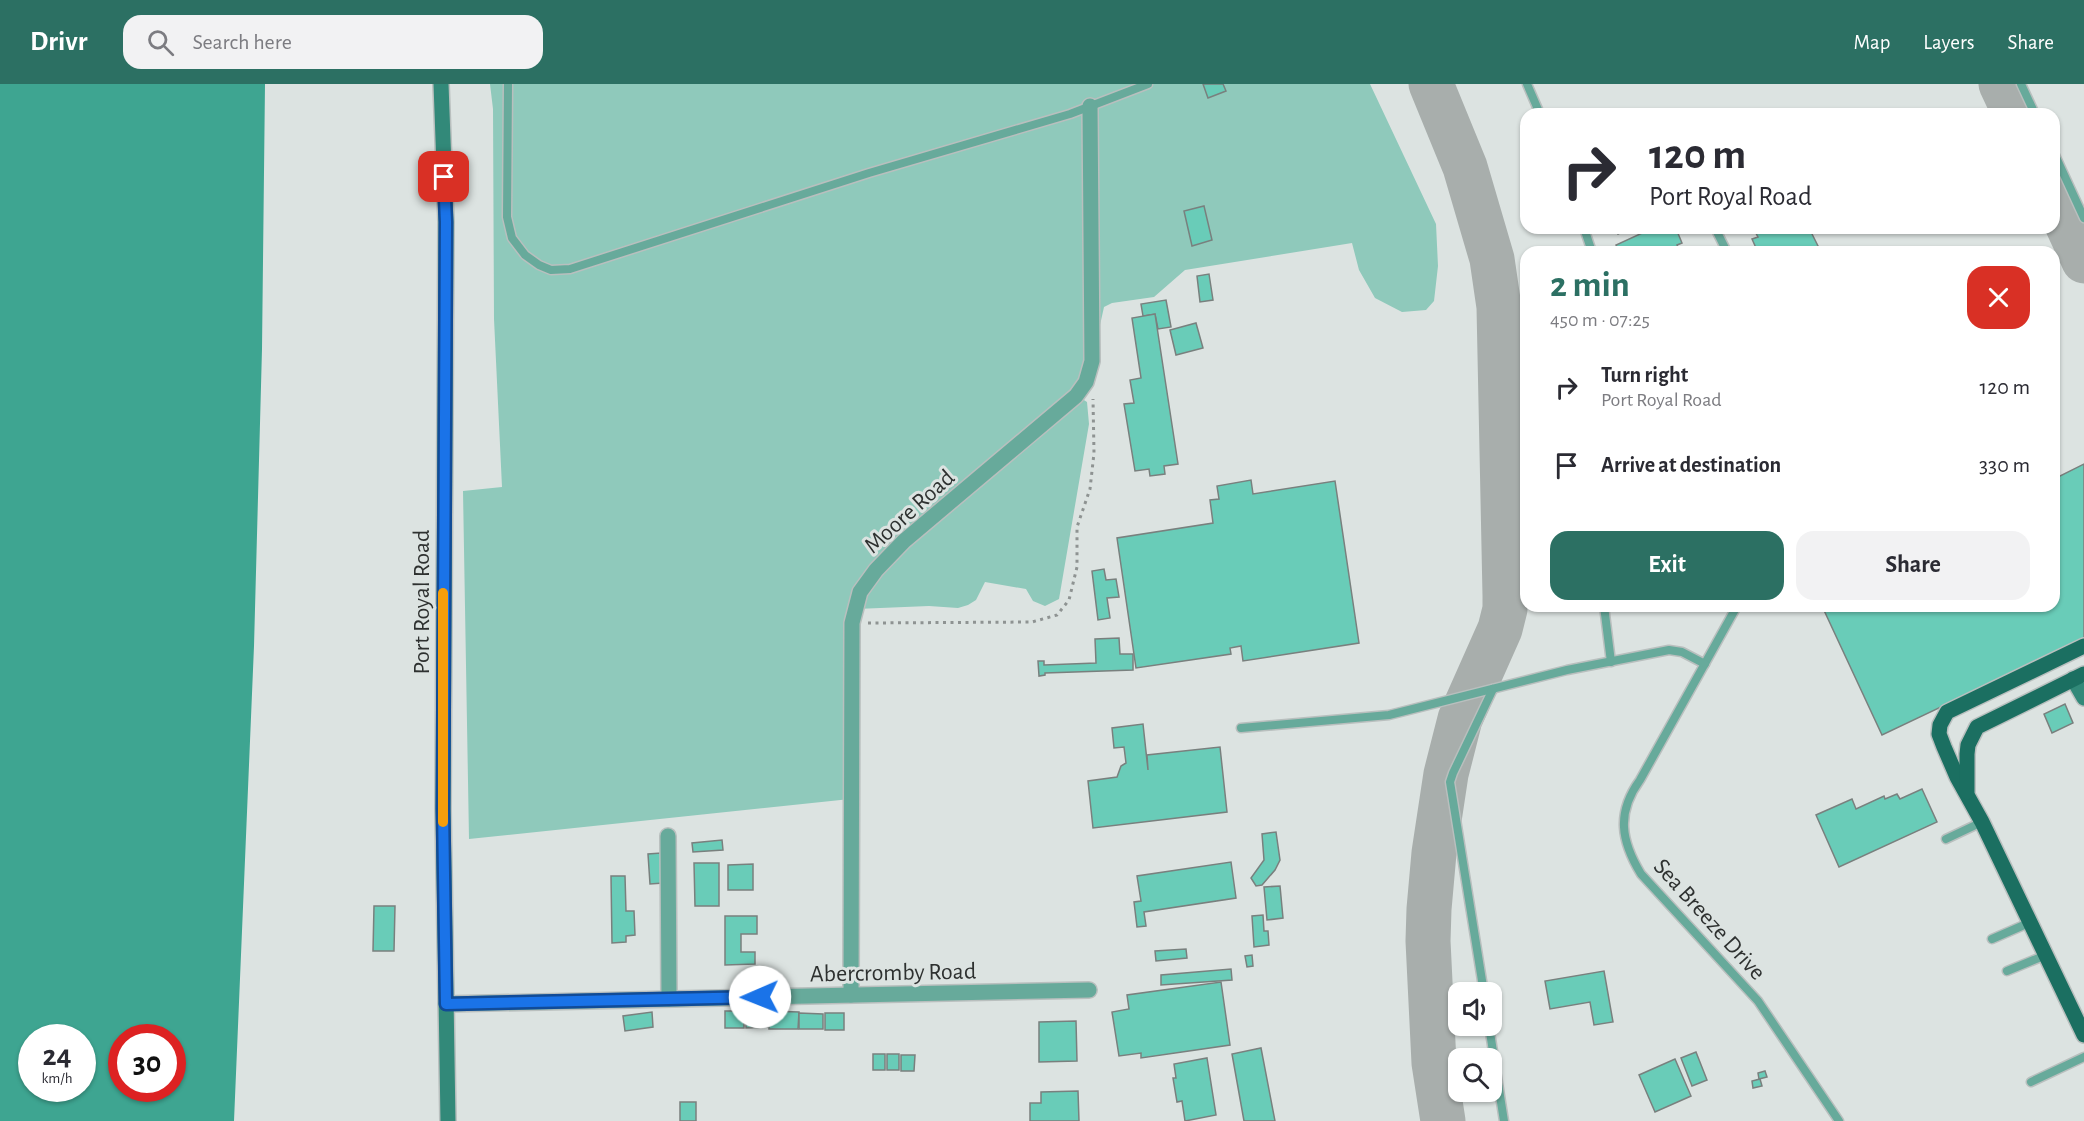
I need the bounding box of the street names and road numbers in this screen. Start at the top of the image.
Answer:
street label: Moore Road [860,465,959,558]
street label: Port Royal Road [410,530,434,674]
street label: Sea Breeze Drive [1649,854,1770,985]
street label: Abercromby Road [810,960,976,986]

